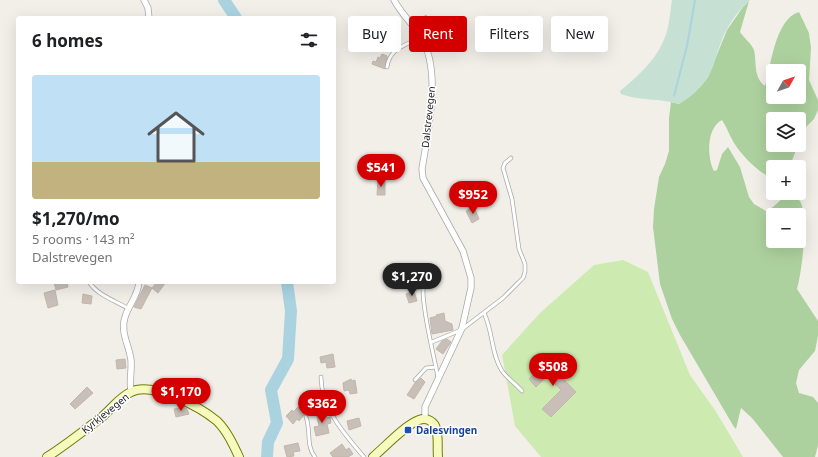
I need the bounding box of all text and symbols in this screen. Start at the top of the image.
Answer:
chip: Buy [348,16,401,52]
chip: Rent [409,16,467,52]
chip: Filters [475,16,543,52]
chip: New [551,16,608,52]
text: 6 homes [32,29,103,52]
icon: filters [298,29,320,51]
north arrow [766,64,806,104]
map controls [766,64,806,248]
street label: Dalstrevegen [418,85,438,149]
icon: home [140,101,212,173]
button: layers [766,112,806,152]
pin: $541 [357,154,405,188]
text: $541 [366,158,396,176]
button: + [766,160,806,200]
pin: $952 [449,181,497,215]
text: $952 [458,185,488,203]
text: $1,270/mo [32,207,120,230]
button: − [766,208,806,248]
text: 5 rooms · 143 m² [32,230,135,248]
text: Dalstrevegen [32,248,113,266]
pin: $1,270 [379,263,445,297]
text: $1,270 [392,267,432,285]
pin: $508 [529,353,577,387]
text: $508 [538,357,568,375]
pin: $1,170 [148,378,214,412]
text: $1,170 [161,382,201,400]
street label: Kyrkjevegen [78,389,132,437]
pin: $362 [298,390,346,424]
text: $362 [307,394,337,412]
place label: Dalesvingen [416,423,477,437]
marker: Dalesvingen [403,425,413,435]

